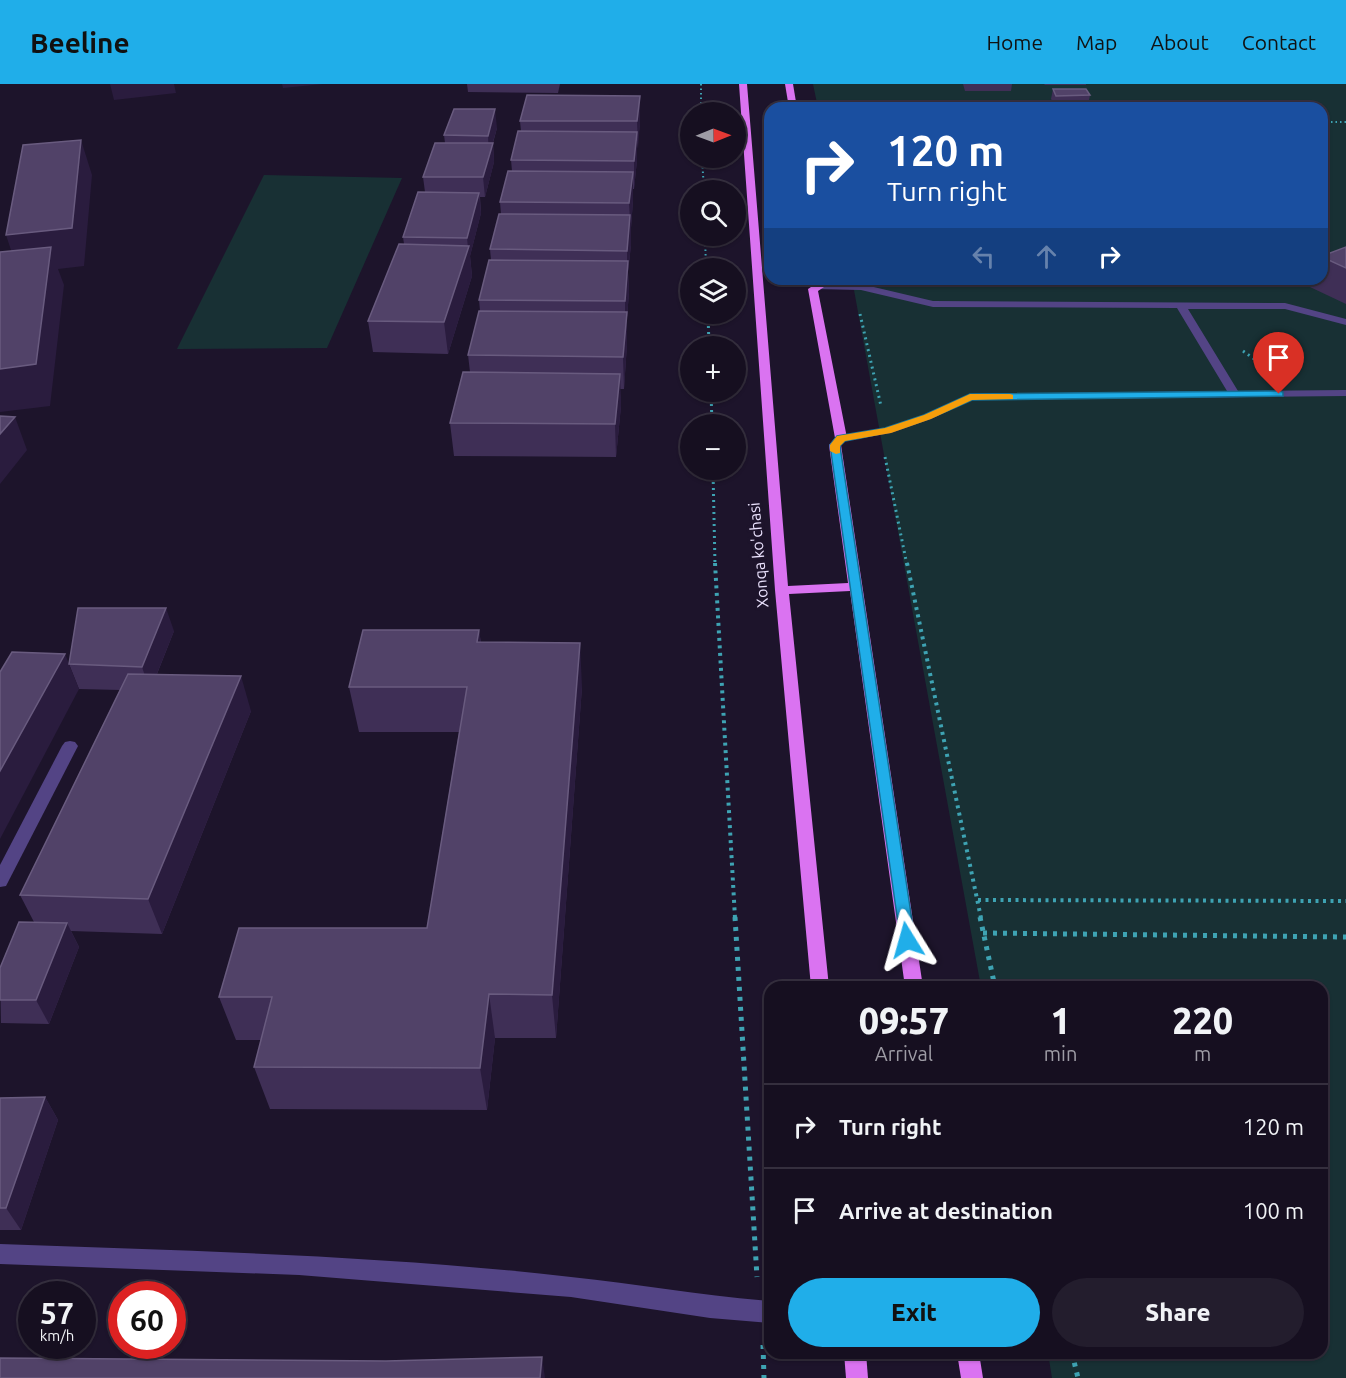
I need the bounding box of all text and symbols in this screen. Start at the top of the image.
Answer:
text: Beeline [30,27,130,58]
text: Home [986,30,1043,54]
text: Map [1076,30,1117,54]
text: About [1150,30,1209,54]
text: Contact [1242,30,1316,54]
north arrow [680,102,746,168]
map controls [680,102,746,480]
icon: right [788,126,866,204]
text: 120 m [887,127,1004,174]
text: Turn right [887,176,1007,206]
button: search [680,180,746,246]
icon: left [967,240,1000,273]
icon: ahead [1030,240,1063,273]
icon: right [1093,240,1126,273]
button: layers [680,258,746,324]
pin [1253,332,1304,394]
button: + [680,336,746,402]
icon: arrive [1262,341,1295,374]
button: − [680,414,746,480]
street label: Xonqa ko'chasi [744,502,772,608]
position arrow [875,908,939,972]
text: 09:57 [859,1000,949,1041]
text: 1 [1050,1000,1071,1041]
text: 220 [1172,1000,1233,1041]
text: Arrival [875,1042,933,1065]
text: min [1044,1042,1077,1065]
text: m [1194,1042,1211,1065]
icon: right [788,1110,821,1143]
text: Turn right [839,1114,941,1139]
text: 120 m [1243,1114,1304,1139]
icon: arrive [788,1194,821,1227]
text: Arrive at destination [839,1198,1053,1223]
text: 100 m [1243,1198,1304,1223]
button: Exit [788,1278,1040,1347]
button: Share [1052,1278,1304,1347]
speed limit sign: 60 [108,1281,186,1359]
text: 57 [40,1296,74,1330]
text: km/h [40,1327,74,1344]

